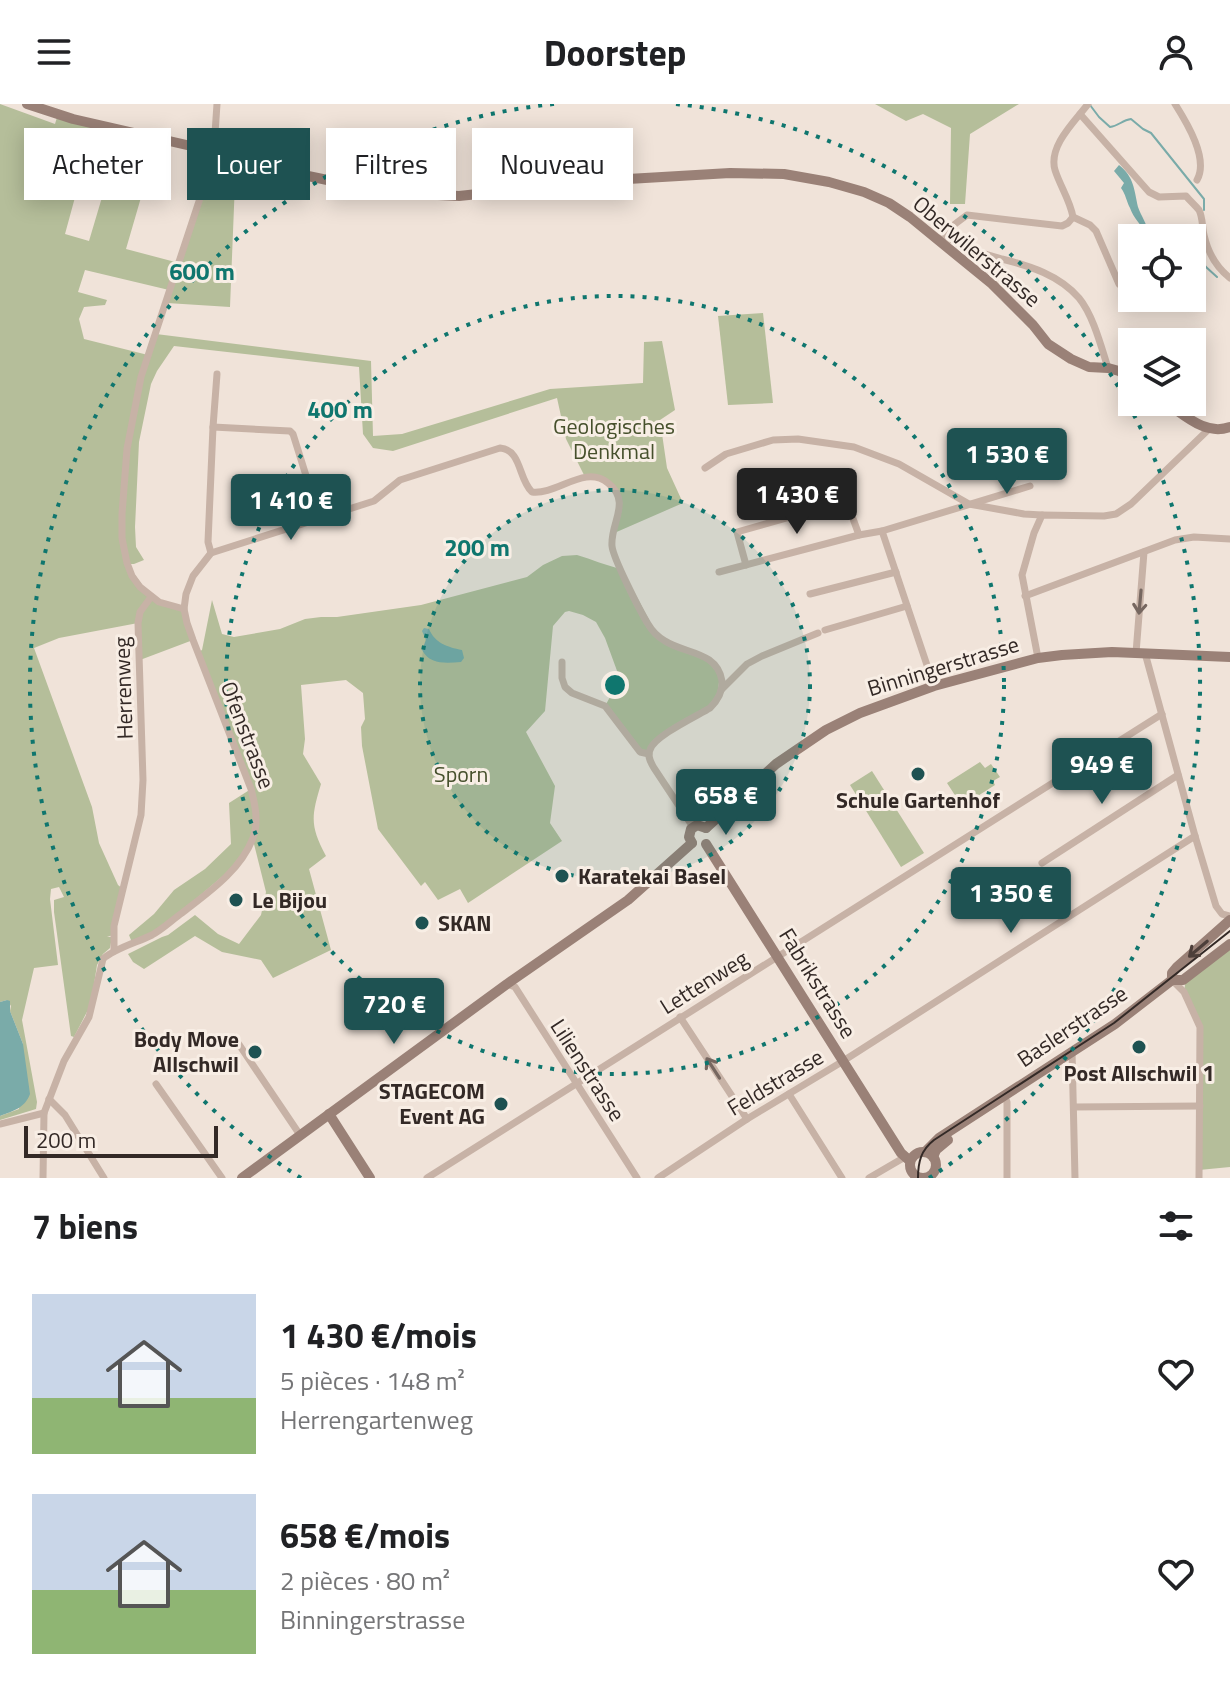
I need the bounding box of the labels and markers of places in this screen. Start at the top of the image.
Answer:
pin: 1 530 € [933,428,1081,496]
pin: 1 430 € [723,468,871,536]
pin: 1 410 € [217,474,365,542]
centre of rings [601,671,629,699]
pin: 949 € [1046,738,1158,806]
marker: Schule Gartenhof [909,765,927,783]
pin: 658 € [670,769,782,837]
place label: Schule Gartenhof [836,783,1000,817]
place label: Karatekai Basel [578,859,726,893]
marker: Karatekai Basel [553,867,571,885]
pin: 1 350 € [937,867,1085,935]
place label: Le Bijou [252,883,327,917]
marker: Le Bijou [227,891,245,909]
place label: SKAN [438,906,492,940]
marker: SKAN [413,914,431,932]
pin: 720 € [338,978,450,1046]
place label: Body Move Allschwil [134,1022,239,1081]
marker: Post Allschwil 1 [1130,1038,1148,1056]
marker: Body Move Allschwil [246,1043,264,1061]
place label: Post Allschwil 1 [1063,1056,1215,1090]
place label: STAGECOM Event AG [379,1074,485,1133]
marker: STAGECOM Event AG [492,1095,510,1113]

